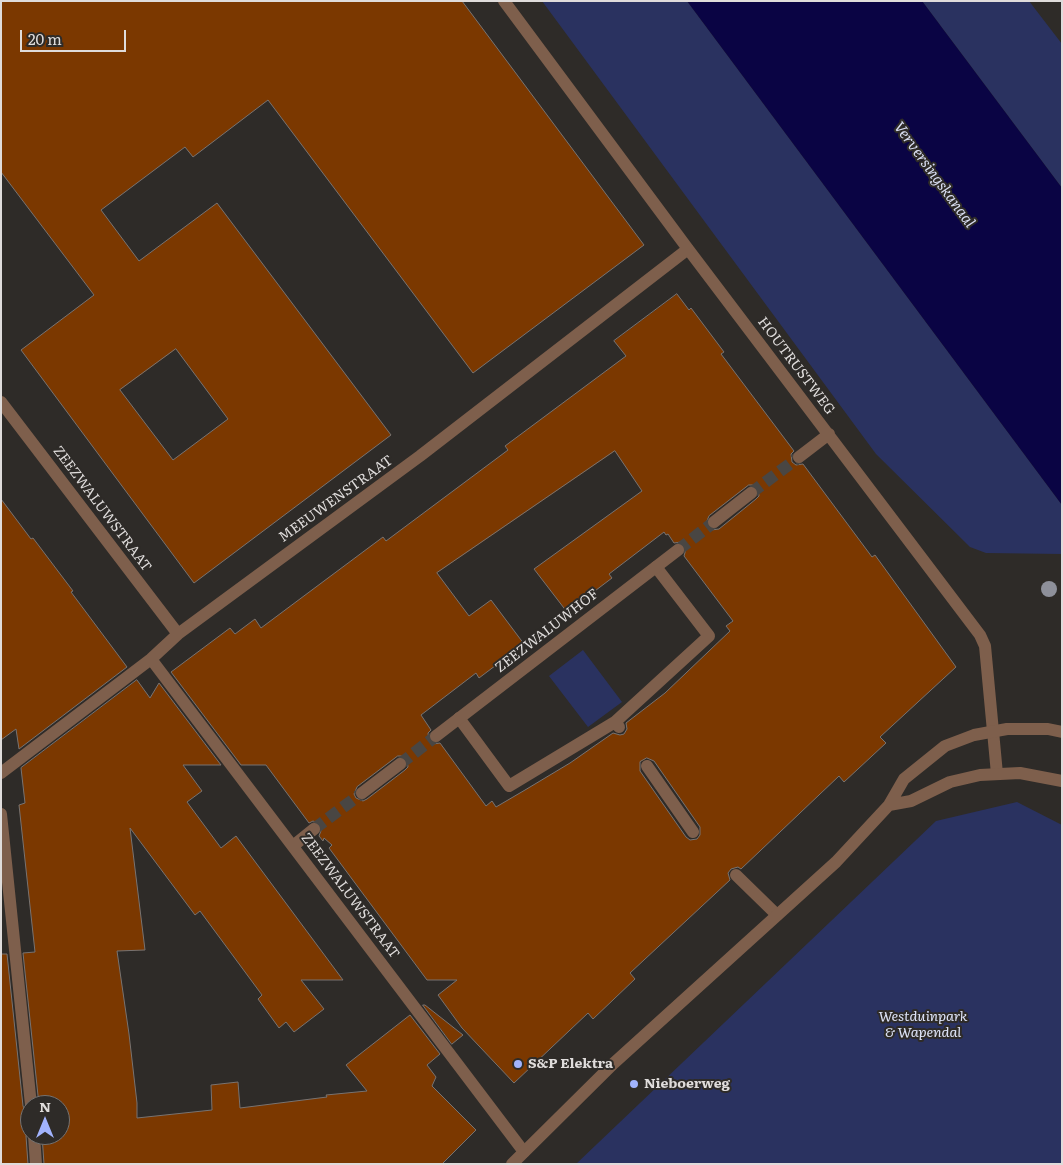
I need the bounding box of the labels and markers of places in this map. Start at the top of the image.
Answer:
place label: S&P Elektra [528,1056,613,1072]
marker: S&P Elektra [512,1058,524,1070]
place label: Nieboerweg [644,1076,730,1092]
marker: Nieboerweg [628,1078,640,1090]

